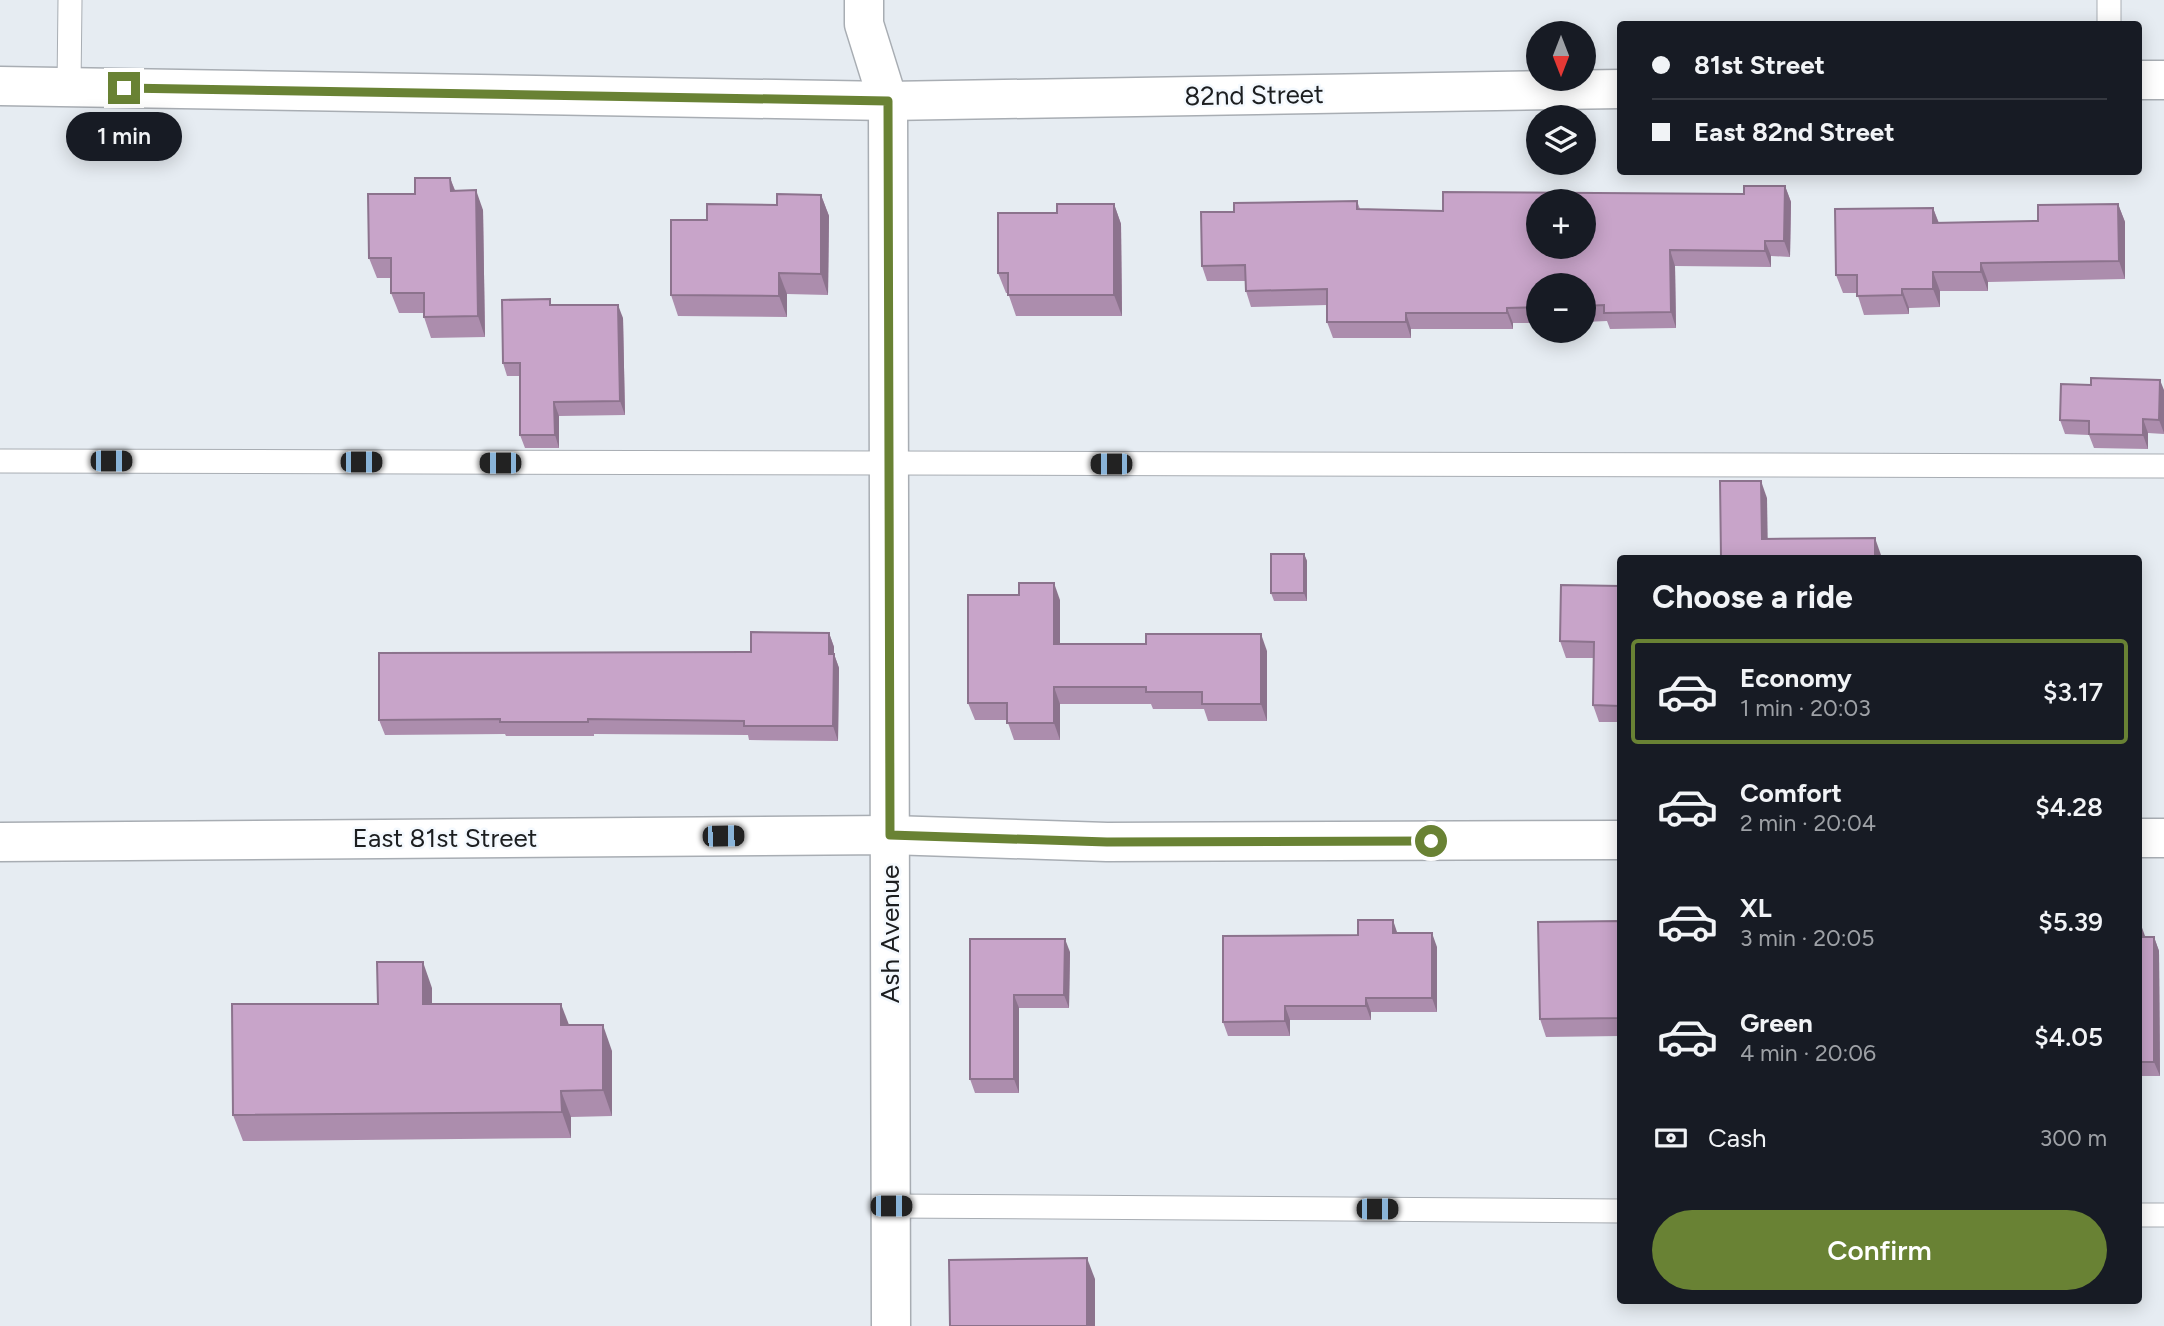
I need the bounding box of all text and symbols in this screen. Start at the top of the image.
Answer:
north arrow [1526,21,1596,91]
map controls [1526,21,1596,343]
text: 81st Street [1694,49,1825,81]
route end [108,72,140,104]
street label: 82nd Street [1184,78,1324,112]
button: layers [1526,105,1596,175]
callout: 1 min [66,112,182,162]
text: East 82nd Street [1694,116,1895,148]
text: 1 min [97,122,151,150]
button: + [1526,189,1596,259]
button: − [1526,273,1596,343]
car [91,451,133,472]
car [341,452,383,473]
car [480,453,522,474]
car [1091,454,1133,475]
text: Choose a ride [1652,578,1853,616]
icon: car [1656,660,1719,723]
text: Economy [1740,662,1852,694]
text: $3.17 [2043,676,2103,708]
text: 1 min · 20:03 [1740,694,1871,722]
icon: car [1656,775,1719,838]
text: Comfort [1740,777,1842,809]
text: $4.28 [2035,791,2103,823]
text: 2 min · 20:04 [1740,809,1876,837]
street label: East 81st Street [353,822,538,854]
car [702,825,745,847]
route start [1415,825,1447,857]
street label: Ash Avenue [874,865,906,1003]
icon: car [1656,890,1719,953]
text: XL [1740,892,1772,924]
text: $5.39 [2038,906,2103,938]
text: 3 min · 20:05 [1740,924,1875,952]
icon: car [1656,1005,1719,1068]
text: Green [1740,1007,1813,1039]
text: $4.05 [2034,1021,2103,1053]
text: 4 min · 20:06 [1740,1039,1876,1067]
icon: cash [1652,1119,1690,1157]
text: Cash [1708,1122,1767,1154]
text: 300 m [2040,1124,2107,1152]
car [871,1196,913,1217]
car [1357,1199,1399,1220]
button: Confirm [1652,1210,2107,1290]

